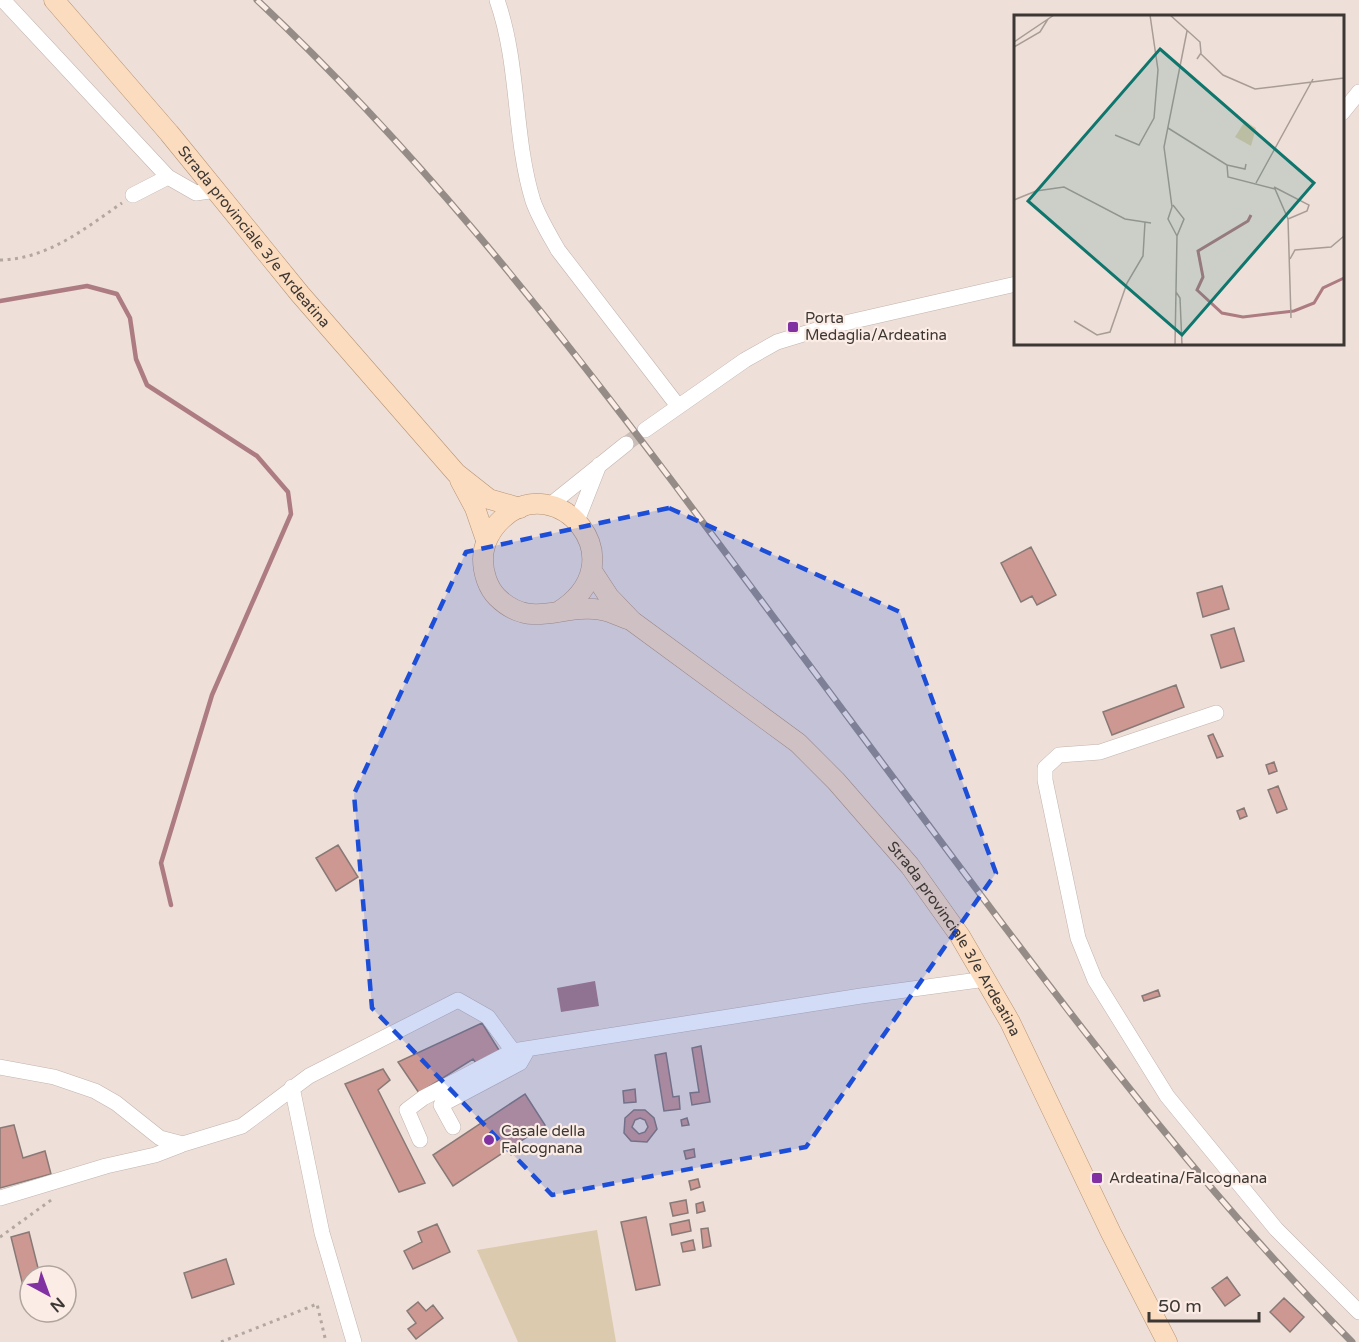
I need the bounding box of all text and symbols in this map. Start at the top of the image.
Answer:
inset map [1014,15,1344,345]
street label: Strada provinciale 3/e Ardeatina [174,142,334,331]
place label: Porta Medaglia/Ardeatina [805,309,947,344]
marker: Porta Medaglia/Ardeatina [786,320,800,334]
street label: Strada provinciale 3/e Ardeatina [884,838,1024,1039]
place label: Casale della Falcognana [501,1122,585,1157]
marker: Casale della Falcognana [482,1133,496,1147]
place label: Ardeatina/Falcognana [1109,1169,1267,1187]
marker: Ardeatina/Falcognana [1090,1171,1104,1185]
north arrow [18,1264,78,1324]
scale bar [1149,1285,1258,1323]
text: N [46,1293,69,1316]
text: 50 m [1158,1295,1202,1317]

